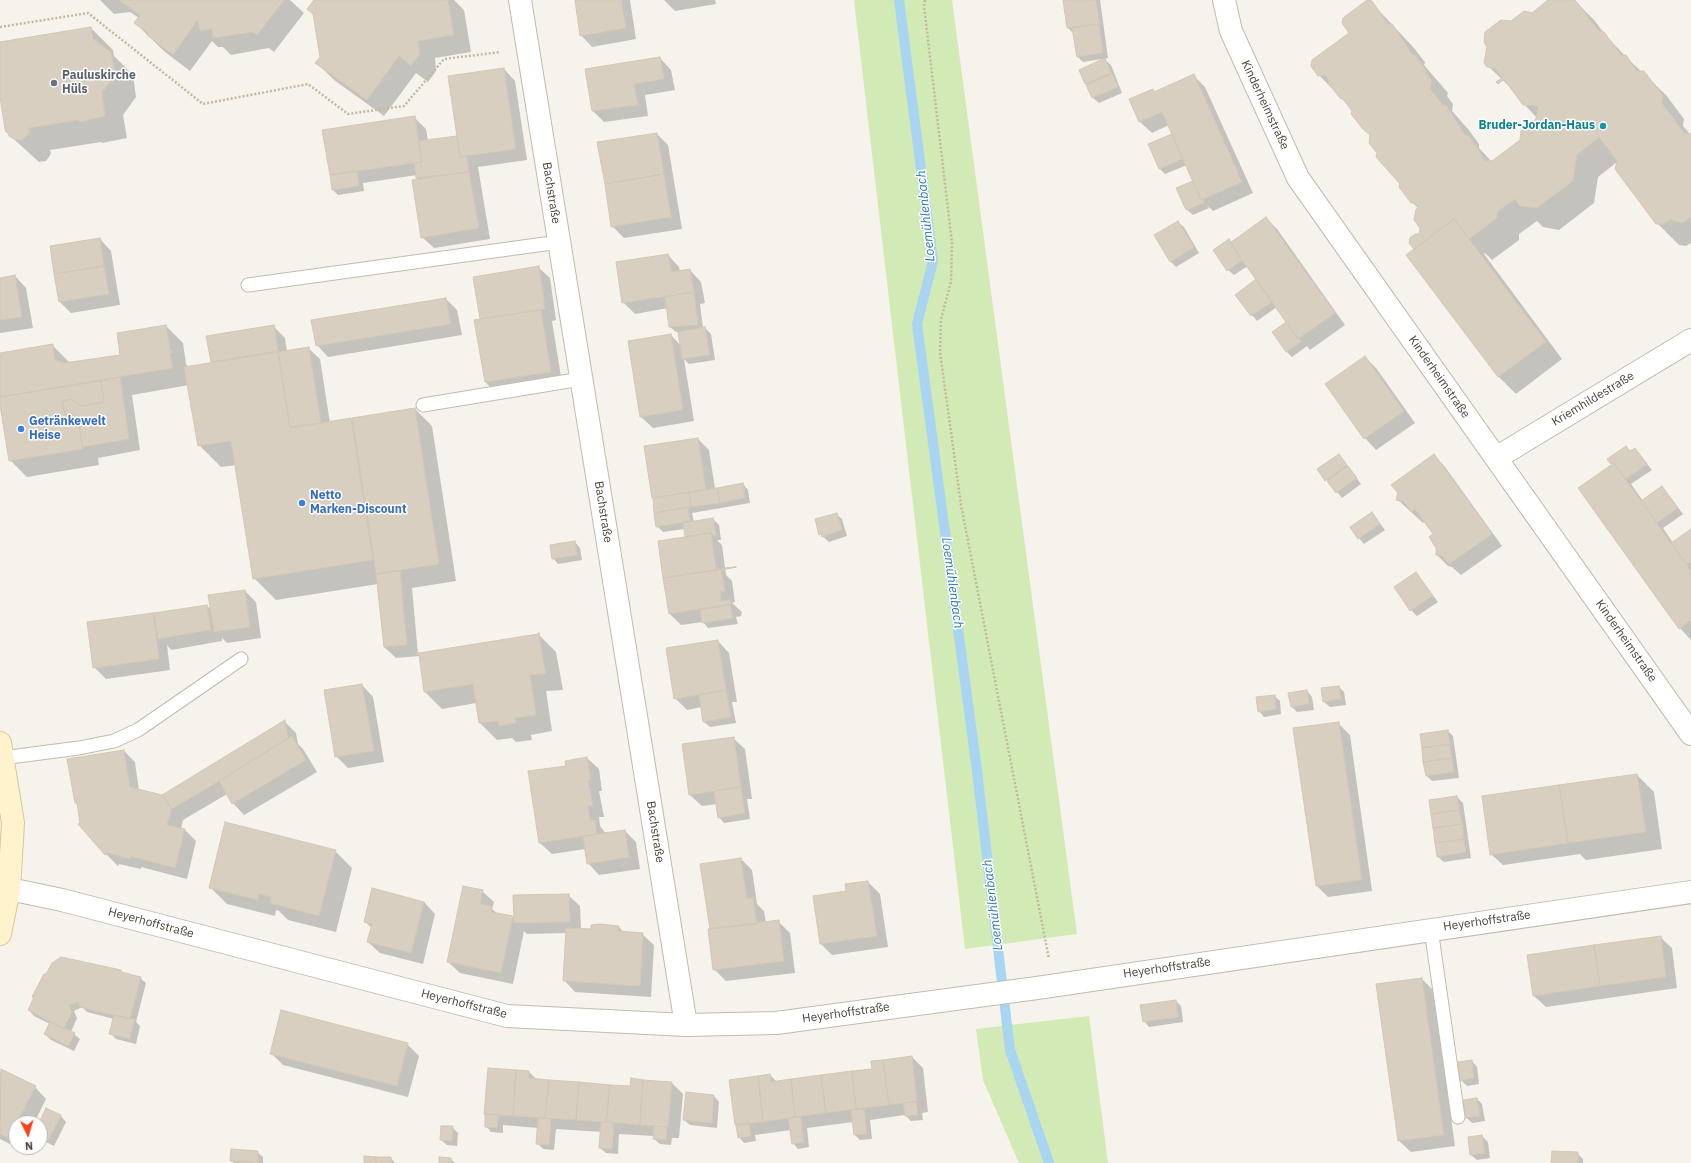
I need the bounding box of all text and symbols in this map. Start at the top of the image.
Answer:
street label: Kinderheimstraße [1238,58,1292,152]
place label: Pauluskirche Hüls [62,69,136,97]
marker: Pauluskirche Hüls [49,78,59,88]
place label: Bruder-Jordan-Haus [1478,119,1595,133]
marker: Bruder-Jordan-Haus [1598,121,1608,131]
street label: Bachstraße [539,161,563,225]
water label: Loemühlenbach [913,170,939,262]
street label: Kinderheimstraße [1405,333,1473,421]
street label: Kriemhildestraße [1549,369,1637,429]
place label: Getränkewelt Heise [29,415,106,443]
marker: Getränkewelt Heise [16,424,26,434]
street label: Bachstraße [591,480,615,544]
place label: Netto Marken-Discount [310,489,406,517]
marker: Netto Marken-Discount [297,498,307,508]
water label: Loemühlenbach [938,537,966,629]
street label: Kinderheimstraße [1592,597,1660,685]
street label: Bachstraße [643,800,667,864]
water label: Loemühlenbach [980,859,1006,951]
street label: Heyerhoffstraße [107,905,195,941]
street label: Heyerhoffstraße [1442,908,1532,934]
street label: Heyerhoffstraße [1122,955,1212,981]
street label: Heyerhoffstraße [419,986,509,1022]
street label: Heyerhoffstraße [801,1000,891,1026]
north arrow [8,1115,48,1155]
text: N [24,1139,34,1153]

